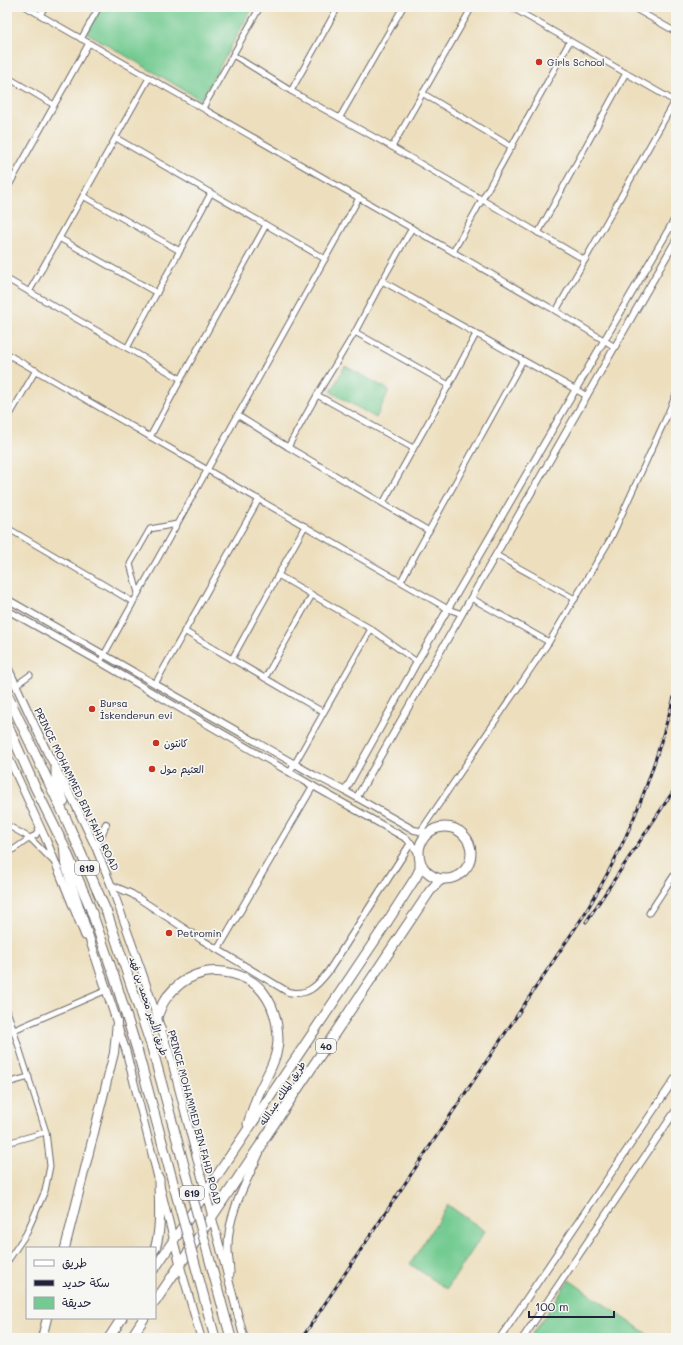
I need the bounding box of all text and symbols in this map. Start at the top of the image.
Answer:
place label: Girls School [547,55,605,69]
marker: Girls School [534,57,544,67]
place label: Bursa İskenderun evi [100,696,173,722]
marker: Bursa İskenderun evi [87,704,97,714]
street label: PRINCE MOHAMMED BIN FAHD ROAD [31,705,123,873]
place label: كانتون [164,736,188,751]
marker: كانتون [151,738,161,748]
place label: العثيم مول [160,762,204,777]
marker: العثيم مول [147,764,157,774]
road number: 619 [75,861,99,875]
place label: Petromin [177,926,221,940]
marker: Petromin [164,928,174,938]
street label: طريق الأمير محمد بن فهد [126,954,172,1058]
street label: PRINCE MOHAMMED BIN FAHD ROAD [165,1028,225,1206]
road number: 40 [316,1039,336,1053]
street label: طريق الملك عبدالله [255,1058,309,1128]
road number: 619 [180,1186,204,1200]
legend [26,1247,156,1319]
text: طريق [62,1254,87,1270]
text: سكة حديد [62,1274,110,1290]
scale bar [529,1293,614,1319]
text: حديقة [62,1294,91,1310]
text: 100 m [535,1298,569,1314]

